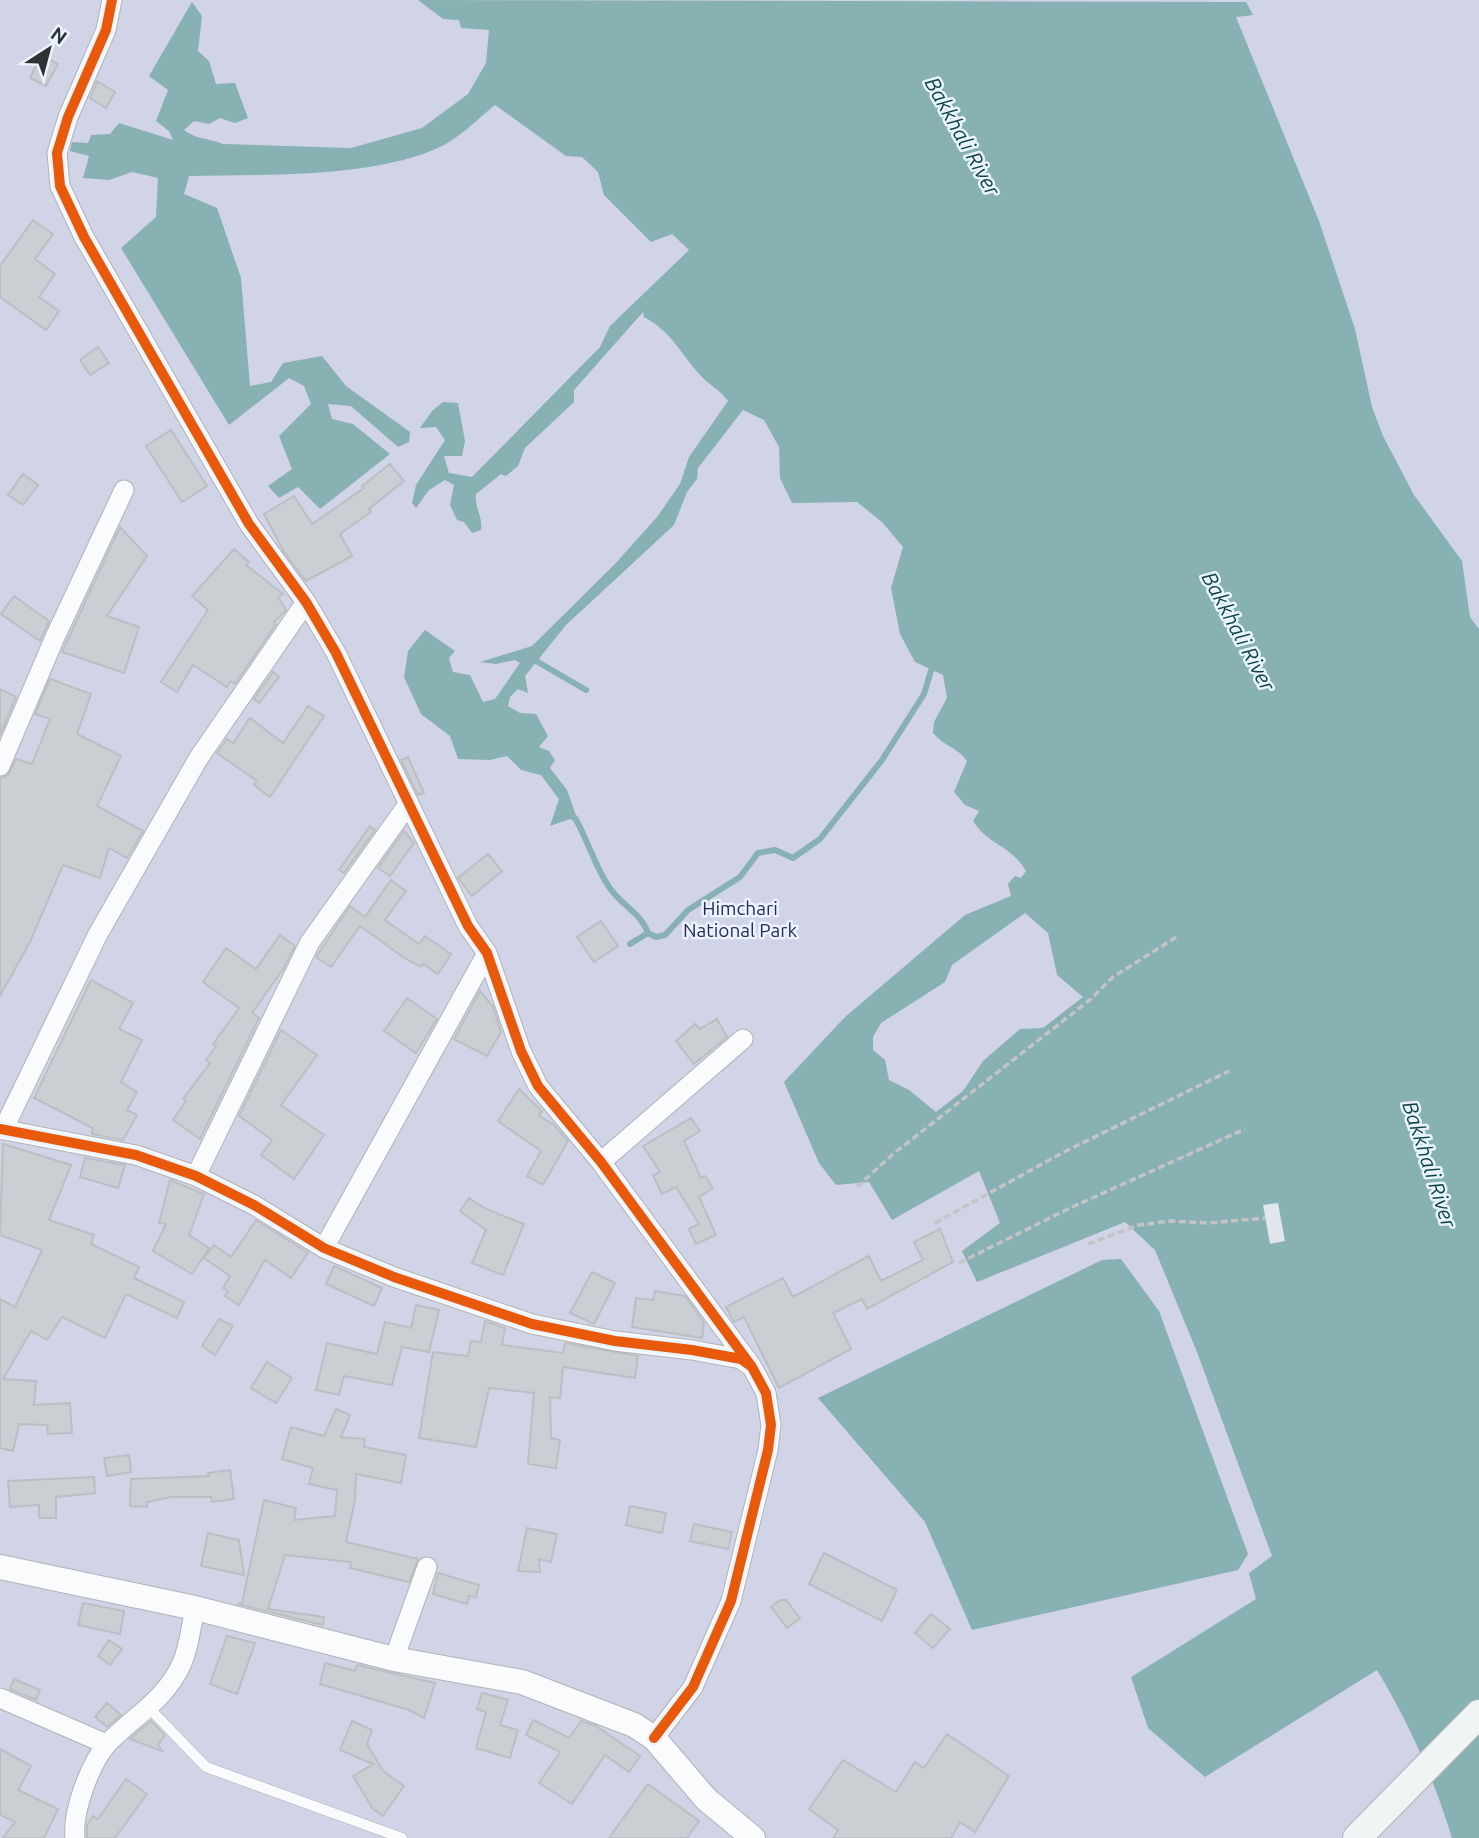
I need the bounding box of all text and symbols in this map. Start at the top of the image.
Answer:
north arrow [14,14,84,84]
text: N [47,22,71,48]
water label: Bakkhali River [921,73,1006,200]
water label: Bakkhali River [1198,567,1281,696]
park label: Himchari National Park [683,897,798,941]
water label: Bakkhali River [1398,1098,1462,1231]

